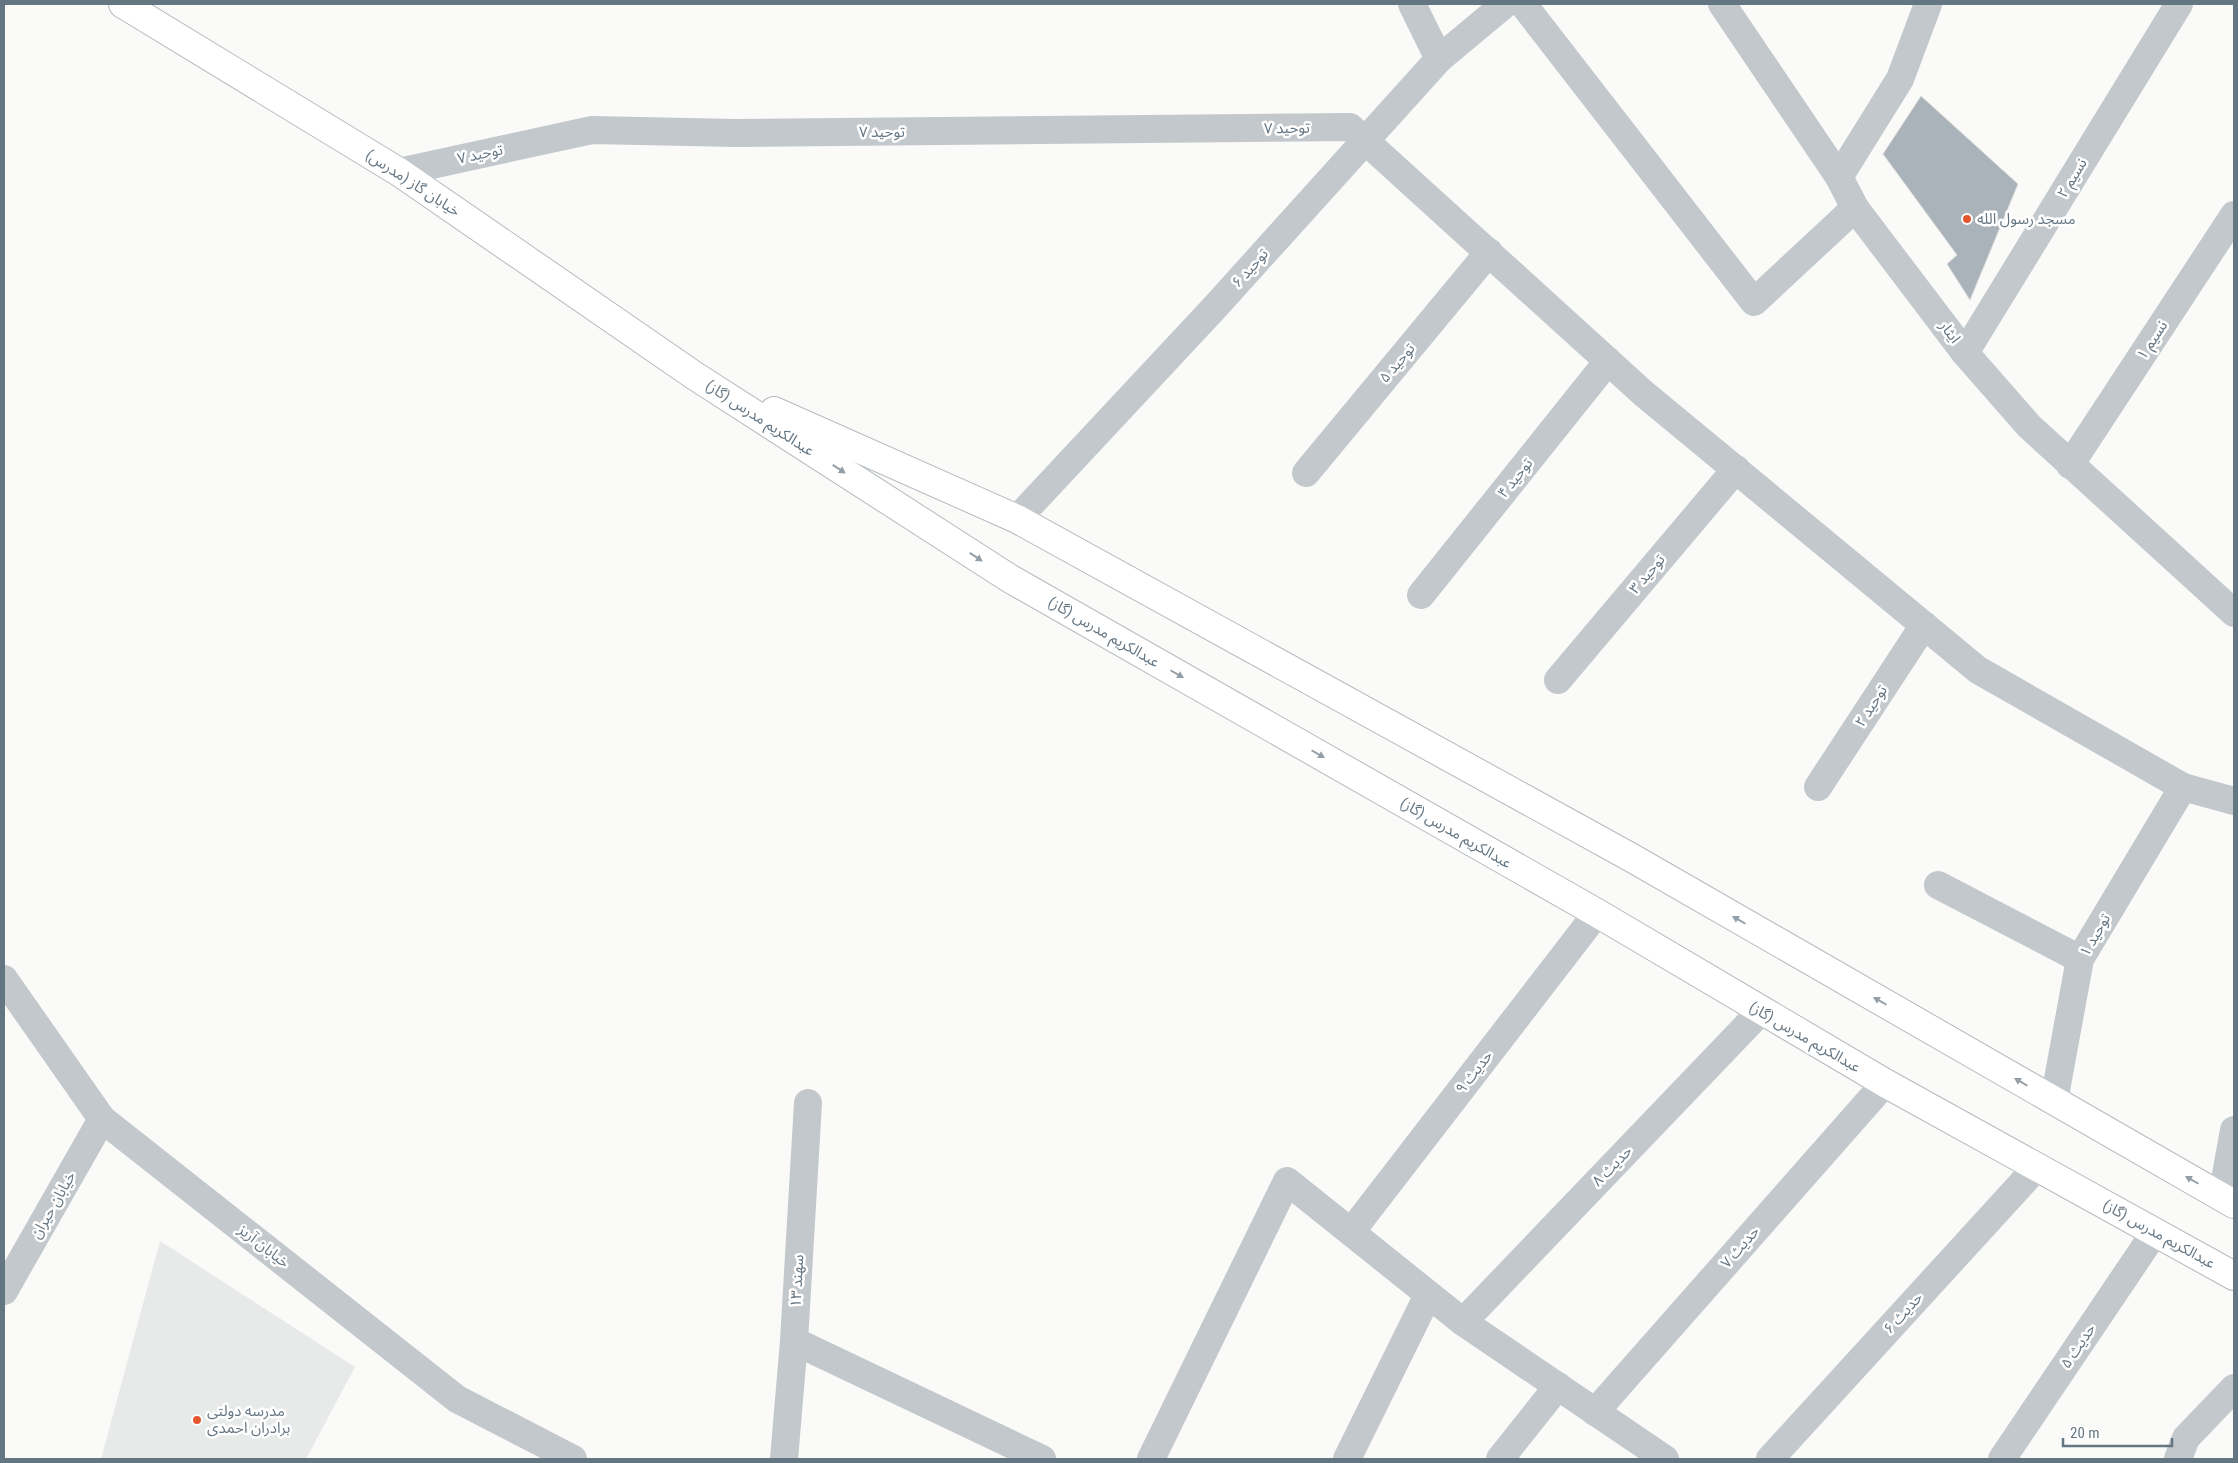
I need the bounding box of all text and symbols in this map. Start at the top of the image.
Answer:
street label: توحید ۷ [1264,119,1310,137]
street label: توحید ۷ [859,123,905,141]
street label: توحید ۷ [456,140,504,168]
street label: خیابان گاز (مدرس) [362,146,464,220]
street label: نسیم ۲ [2053,155,2092,202]
place label: مسجد رسول الله [1977,210,2076,228]
marker: مسجد رسول الله [1961,213,1973,225]
street label: توحید ۶ [1228,245,1272,291]
street label: ایثار [1935,316,1964,347]
street label: نسیم ۱ [2133,317,2173,364]
street label: توحید ۵ [1375,340,1419,386]
street label: عبدالکریم مدرس (گاز) [701,376,818,462]
street label: توحید ۴ [1494,454,1536,502]
one-way arrow [833,464,846,474]
street label: توحید ۳ [1625,551,1669,597]
one-way arrow [969,552,982,562]
street label: عبدالکریم مدرس (گاز) [1044,593,1163,673]
one-way arrow [1169,670,1184,678]
street label: توحید ۲ [1851,682,1891,730]
one-way arrow [1311,750,1325,759]
street label: عبدالکریم مدرس (گاز) [1396,794,1515,874]
street label: توحید ۱ [2076,911,2114,959]
one-way arrow [1732,915,1746,924]
one-way arrow [1873,996,1886,1005]
street label: عبدالکریم مدرس (گاز) [1745,998,1864,1078]
street label: حدیث ۹ [1452,1047,1497,1097]
one-way arrow [2014,1077,2027,1086]
street label: حدیث ۸ [1588,1142,1636,1190]
street label: خیابان حیران [27,1168,80,1242]
one-way arrow [2185,1176,2199,1184]
street label: عبدالکریم مدرس (گاز) [2099,1196,2219,1274]
street label: خیابان آریز [234,1220,293,1272]
street label: حدیث ۷ [1717,1222,1763,1272]
street label: سهند ۱۳ [787,1254,807,1308]
street label: حدیث ۶ [1880,1288,1926,1338]
street label: حدیث ۵ [2057,1320,2099,1372]
place label: مدرسه دولتی برادران احمدی [207,1402,290,1437]
marker: مدرسه دولتی برادران احمدی [191,1414,203,1426]
scale bar [2063,1416,2172,1448]
text: 20 m [2070,1424,2100,1442]

